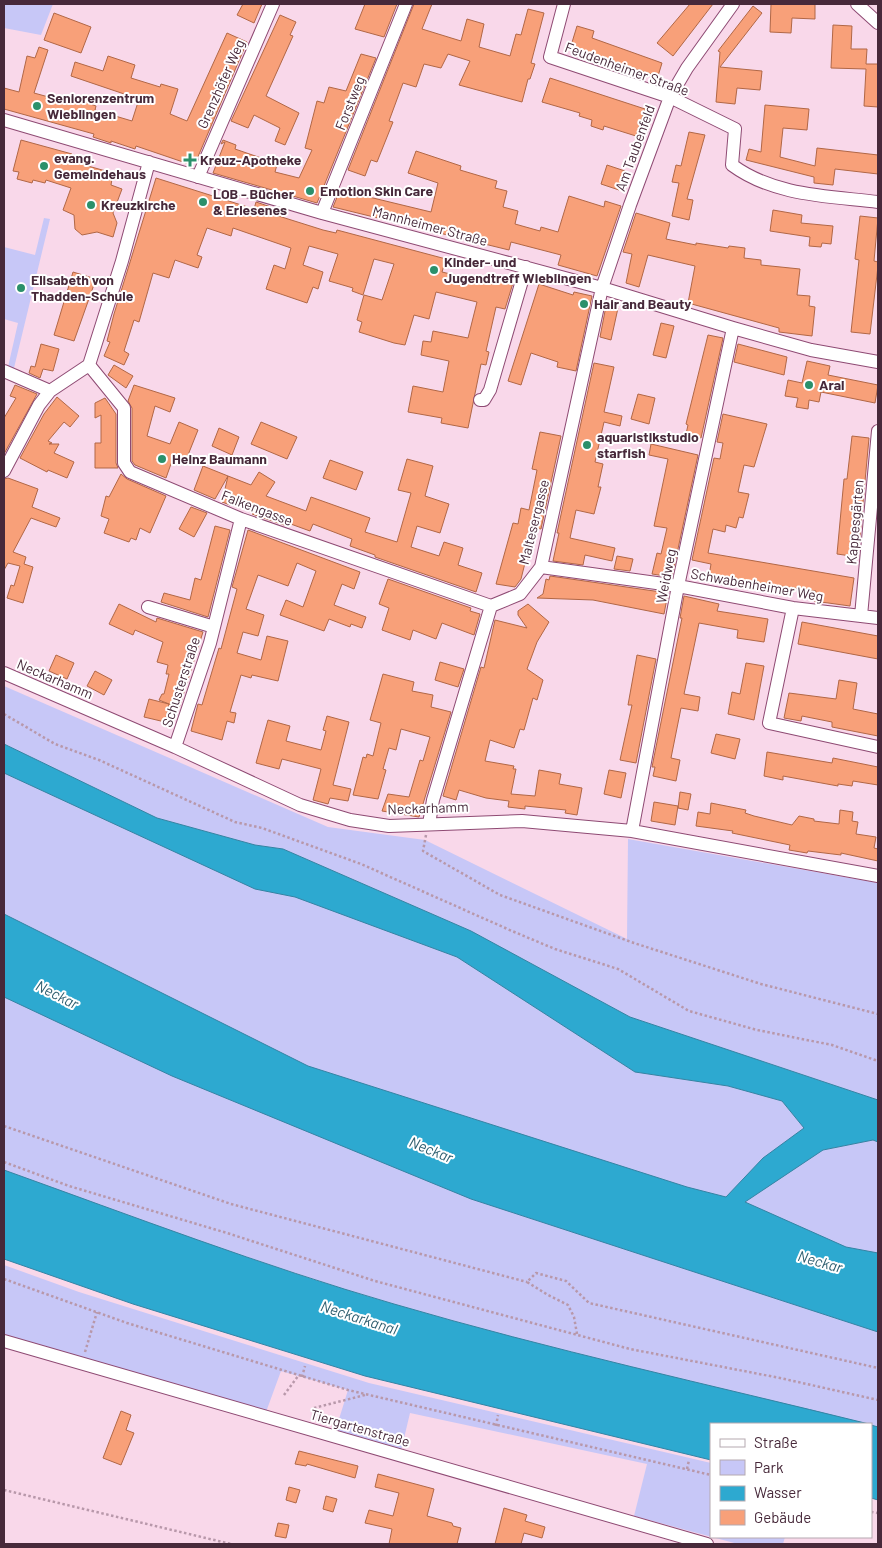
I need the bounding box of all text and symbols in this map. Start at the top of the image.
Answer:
street label: Grenzhöfer Weg [193,37,248,131]
street label: Feudenheimer Straße [563,38,692,99]
street label: Forstweg [331,73,368,132]
place label: Seniorenzentrum Wieblingen [47,89,155,122]
marker: Seniorenzentrum Wieblingen [31,100,43,112]
street label: Am Taubenfeld [611,102,658,193]
place label: evang. Gemeindehaus [54,149,146,182]
place label: Kreuz-Apotheke [200,151,302,168]
marker: Kreuz-Apotheke [184,154,196,166]
marker: evang. Gemeindehaus [38,160,50,172]
place label: Emotion Skin Care [320,182,433,199]
place label: LOB - Bücher & Erlesenes [213,185,295,218]
marker: Emotion Skin Care [304,185,316,197]
place label: Kreuzkirche [101,196,176,213]
marker: LOB - Bücher & Erlesenes [197,196,209,208]
marker: Kreuzkirche [85,199,97,211]
street label: Mannheimer Straße [371,202,489,249]
place label: Kinder- und Jugendtreff Wieblingen [444,253,592,286]
marker: Kinder- und Jugendtreff Wieblingen [428,264,440,276]
place label: Elisabeth von Thadden-Schule [31,271,134,304]
marker: Elisabeth von Thadden-Schule [15,282,27,294]
place label: Hair and Beauty [594,295,691,312]
marker: Hair and Beauty [578,298,590,310]
place label: Aral [819,376,844,393]
marker: Aral [803,379,815,391]
place label: aquaristikstudio starfish [597,428,699,461]
marker: aquaristikstudio starfish [581,439,593,451]
place label: Heinz Baumann [172,450,267,467]
marker: Heinz Baumann [156,453,168,465]
street label: Maltesergasse [515,478,552,566]
street label: Kappesgärten [842,479,867,565]
street label: Falkengasse [219,486,295,529]
street label: Weidweg [652,547,679,605]
street label: Schwabenheimer Weg [689,564,825,605]
street label: Schusterstraße [158,635,203,729]
street label: Neckarhamm [15,655,96,702]
street label: Neckarhamm [387,798,469,817]
water label: Neckar [33,976,82,1013]
water label: Neckar [407,1132,456,1166]
water label: Neckar [796,1246,845,1276]
water label: Neckarkanal [319,1296,401,1338]
street label: Tiergartenstraße [308,1405,412,1450]
legend [710,1423,872,1538]
text: Straße [754,1433,798,1451]
text: Park [754,1458,784,1476]
text: Wasser [754,1483,802,1501]
text: Gebäude [754,1508,811,1526]

